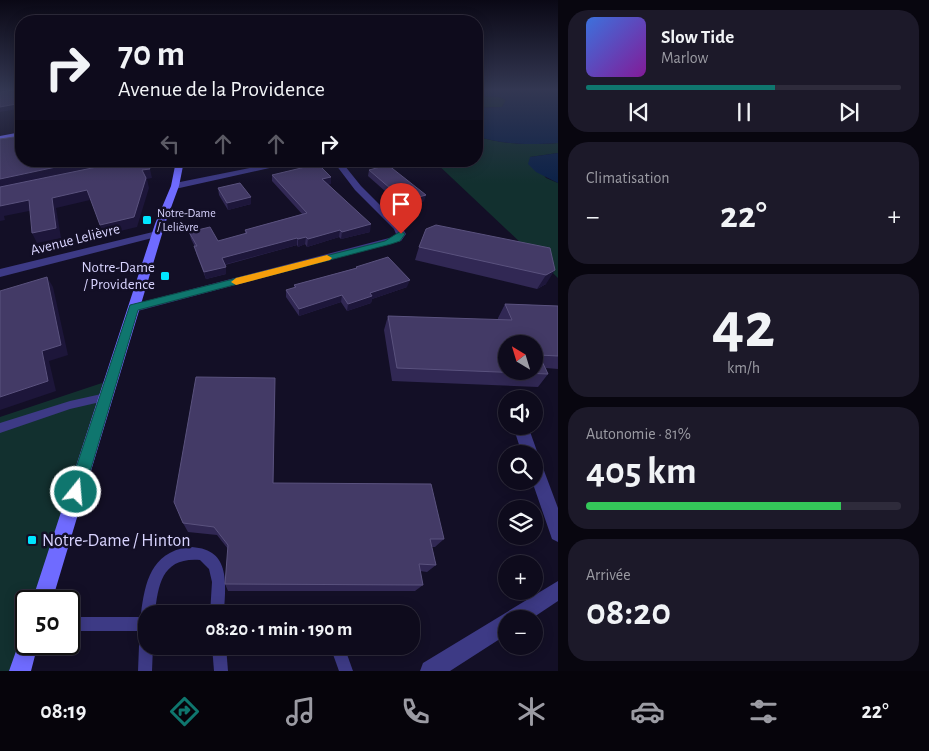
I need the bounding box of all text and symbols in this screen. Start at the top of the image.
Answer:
text: Slow Tide [661,28,734,47]
icon: right [35,35,100,100]
text: 70 m [118,37,185,72]
text: Marlow [661,50,708,66]
text: Avenue de la Providence [118,78,325,100]
icon: previous [625,98,653,126]
icon: pause [730,98,758,126]
icon: next [835,98,863,126]
icon: left [156,130,184,158]
icon: ahead [209,130,237,158]
icon: ahead [262,130,290,158]
icon: right [315,130,343,158]
text: Climatisation [586,170,670,186]
pin [380,183,422,234]
icon: arrive [387,190,415,218]
text: 22° [720,197,767,235]
text: − [586,203,599,231]
text: + [888,203,901,231]
place label: Notre-Dame / Lelièvre [157,207,216,233]
marker: Notre-Dame / Lelièvre [141,214,153,226]
street label: Avenue Lelièvre [29,221,121,258]
place label: Notre-Dame / Providence [82,260,155,292]
marker: Notre-Dame / Providence [159,270,171,282]
text: 42 [712,294,775,359]
north arrow [498,335,542,380]
map controls [498,335,543,655]
text: km/h [727,360,760,376]
button: sound [498,390,543,435]
text: Autonomie · 81% [586,426,691,442]
button: search [498,445,543,490]
text: 405 km [586,453,697,491]
position arrow [49,465,101,517]
button: layers [498,500,543,545]
place label: Notre-Dame / Hinton [42,532,191,550]
marker: Notre-Dame / Hinton [26,534,38,546]
button: + [498,555,543,600]
text: Arrivée [586,567,631,583]
speed limit sign: 50 [15,590,80,655]
text: 08:20 [586,594,671,632]
button: − [498,610,543,655]
text: 08:20 · 1 min · 190 m [206,620,352,639]
icon: directions [167,694,202,729]
icon: music [283,694,318,729]
icon: phone [398,694,433,729]
icon: climate [514,694,549,729]
icon: car [630,694,665,729]
icon: filters [746,694,781,729]
text: 08:19 [40,700,86,722]
text: 22° [861,700,889,722]

